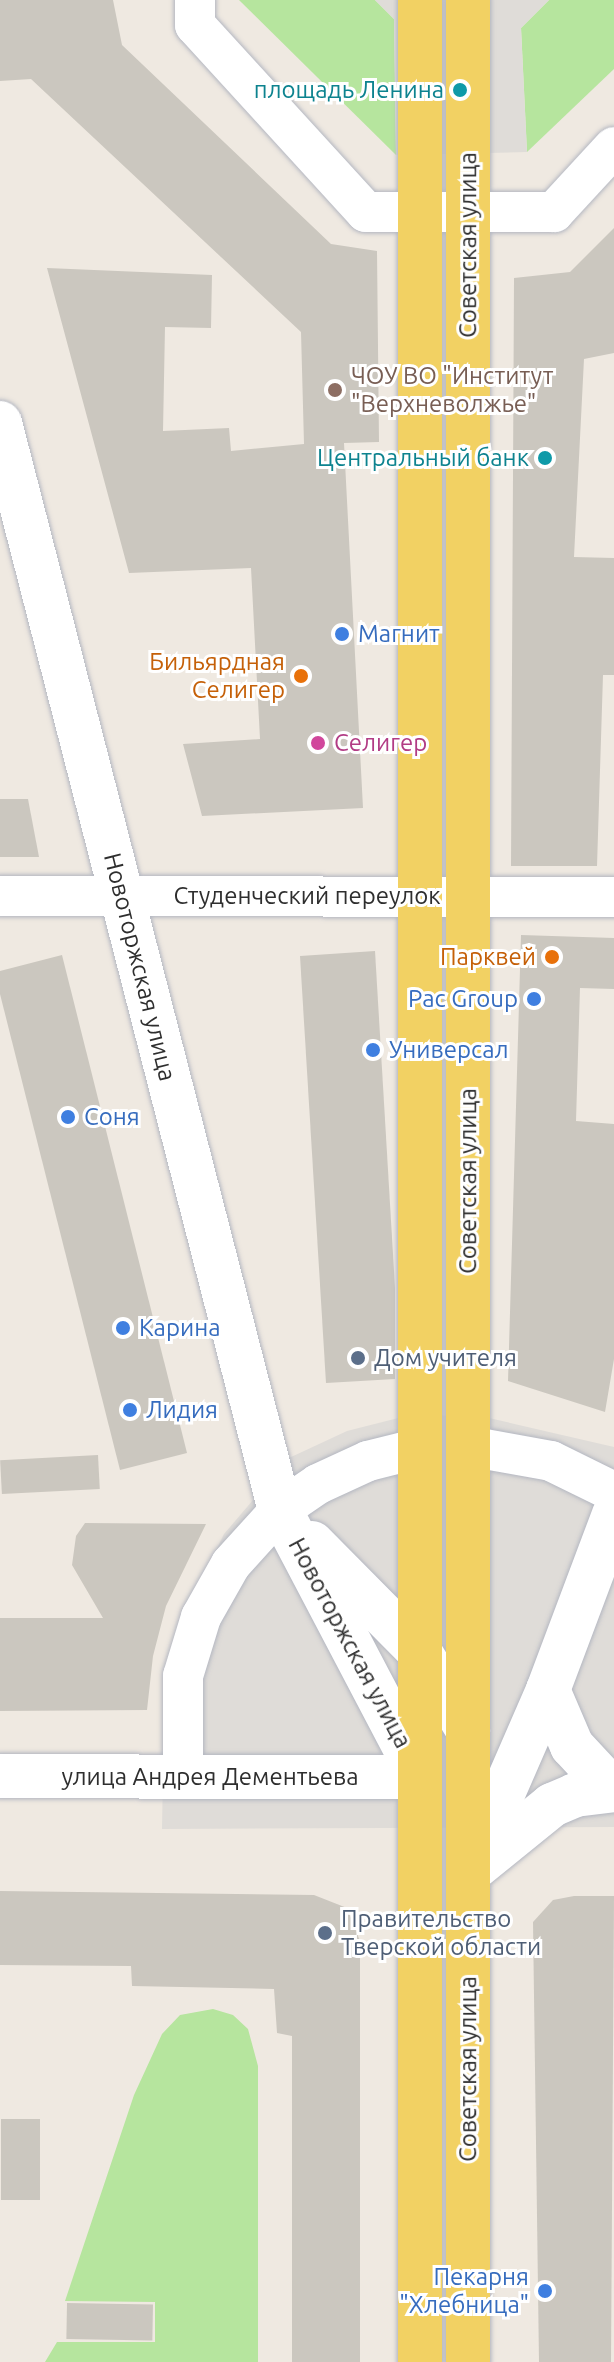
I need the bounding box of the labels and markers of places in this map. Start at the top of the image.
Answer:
place label: площадь Ленина [254,76,444,104]
marker: площадь Ленина [451,81,469,99]
place label: ЧОУ ВО "Институт "Верхневолжье" [351,362,553,418]
marker: ЧОУ ВО "Институт "Верхневолжье" [326,381,344,399]
place label: Центральный банк [317,444,529,472]
marker: Центральный банк [536,449,554,467]
place label: Магнит [358,620,440,648]
marker: Магнит [333,625,351,643]
place label: Бильярдная Селигер [149,648,285,704]
marker: Бильярдная Селигер [292,667,310,685]
place label: Селигер [334,729,427,757]
marker: Селигер [309,734,327,752]
place label: Парквей [440,943,536,971]
marker: Парквей [543,948,561,966]
place label: Pac Group [408,985,518,1013]
marker: Pac Group [525,990,543,1008]
place label: Универсал [389,1036,509,1064]
marker: Универсал [364,1041,382,1059]
place label: Соня [84,1103,140,1131]
marker: Соня [59,1108,77,1126]
place label: Карина [139,1314,221,1342]
marker: Карина [114,1319,132,1337]
place label: Дом учителя [374,1344,517,1372]
marker: Дом учителя [349,1349,367,1367]
place label: Лидия [146,1396,218,1424]
marker: Лидия [121,1401,139,1419]
place label: Правительство Тверской области [341,1905,541,1961]
marker: Правительство Тверской области [316,1924,334,1942]
place label: Пекарня "Хлебница" [399,2263,529,2319]
marker: Пекарня "Хлебница" [536,2282,554,2300]

